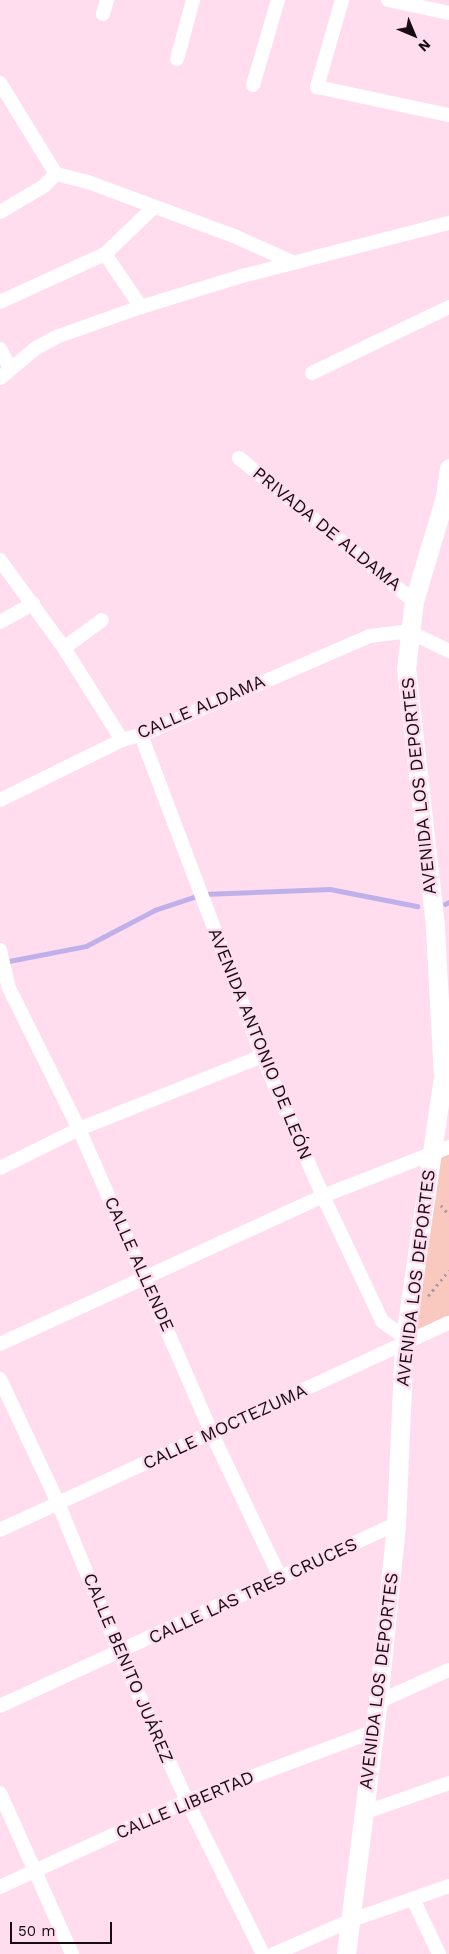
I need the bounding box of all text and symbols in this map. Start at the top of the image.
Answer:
north arrow [389,10,439,60]
text: N [415,36,434,55]
street label: PRIVADA DE ALDAMA [248,462,406,596]
street label: CALLE ALDAMA [133,670,269,744]
street label: AVENIDA LOS DEPORTES [397,676,441,896]
street label: AVENIDA ANTONIO DE LEÓN [203,924,317,1164]
street label: AVENIDA LOS DEPORTES [392,1168,440,1388]
street label: CALLE ALLENDE [99,1193,179,1335]
street label: CALLE MOCTEZUMA [140,1380,310,1474]
street label: CALLE LAS TRES CRUCES [145,1533,361,1649]
street label: CALLE BENITO JUÁREZ [78,1570,178,1766]
street label: AVENIDA LOS DEPORTES [355,1571,403,1791]
street label: CALLE LIBERTAD [112,1766,258,1844]
scale bar [12,1912,115,1944]
text: 50 m [18,1922,55,1940]

